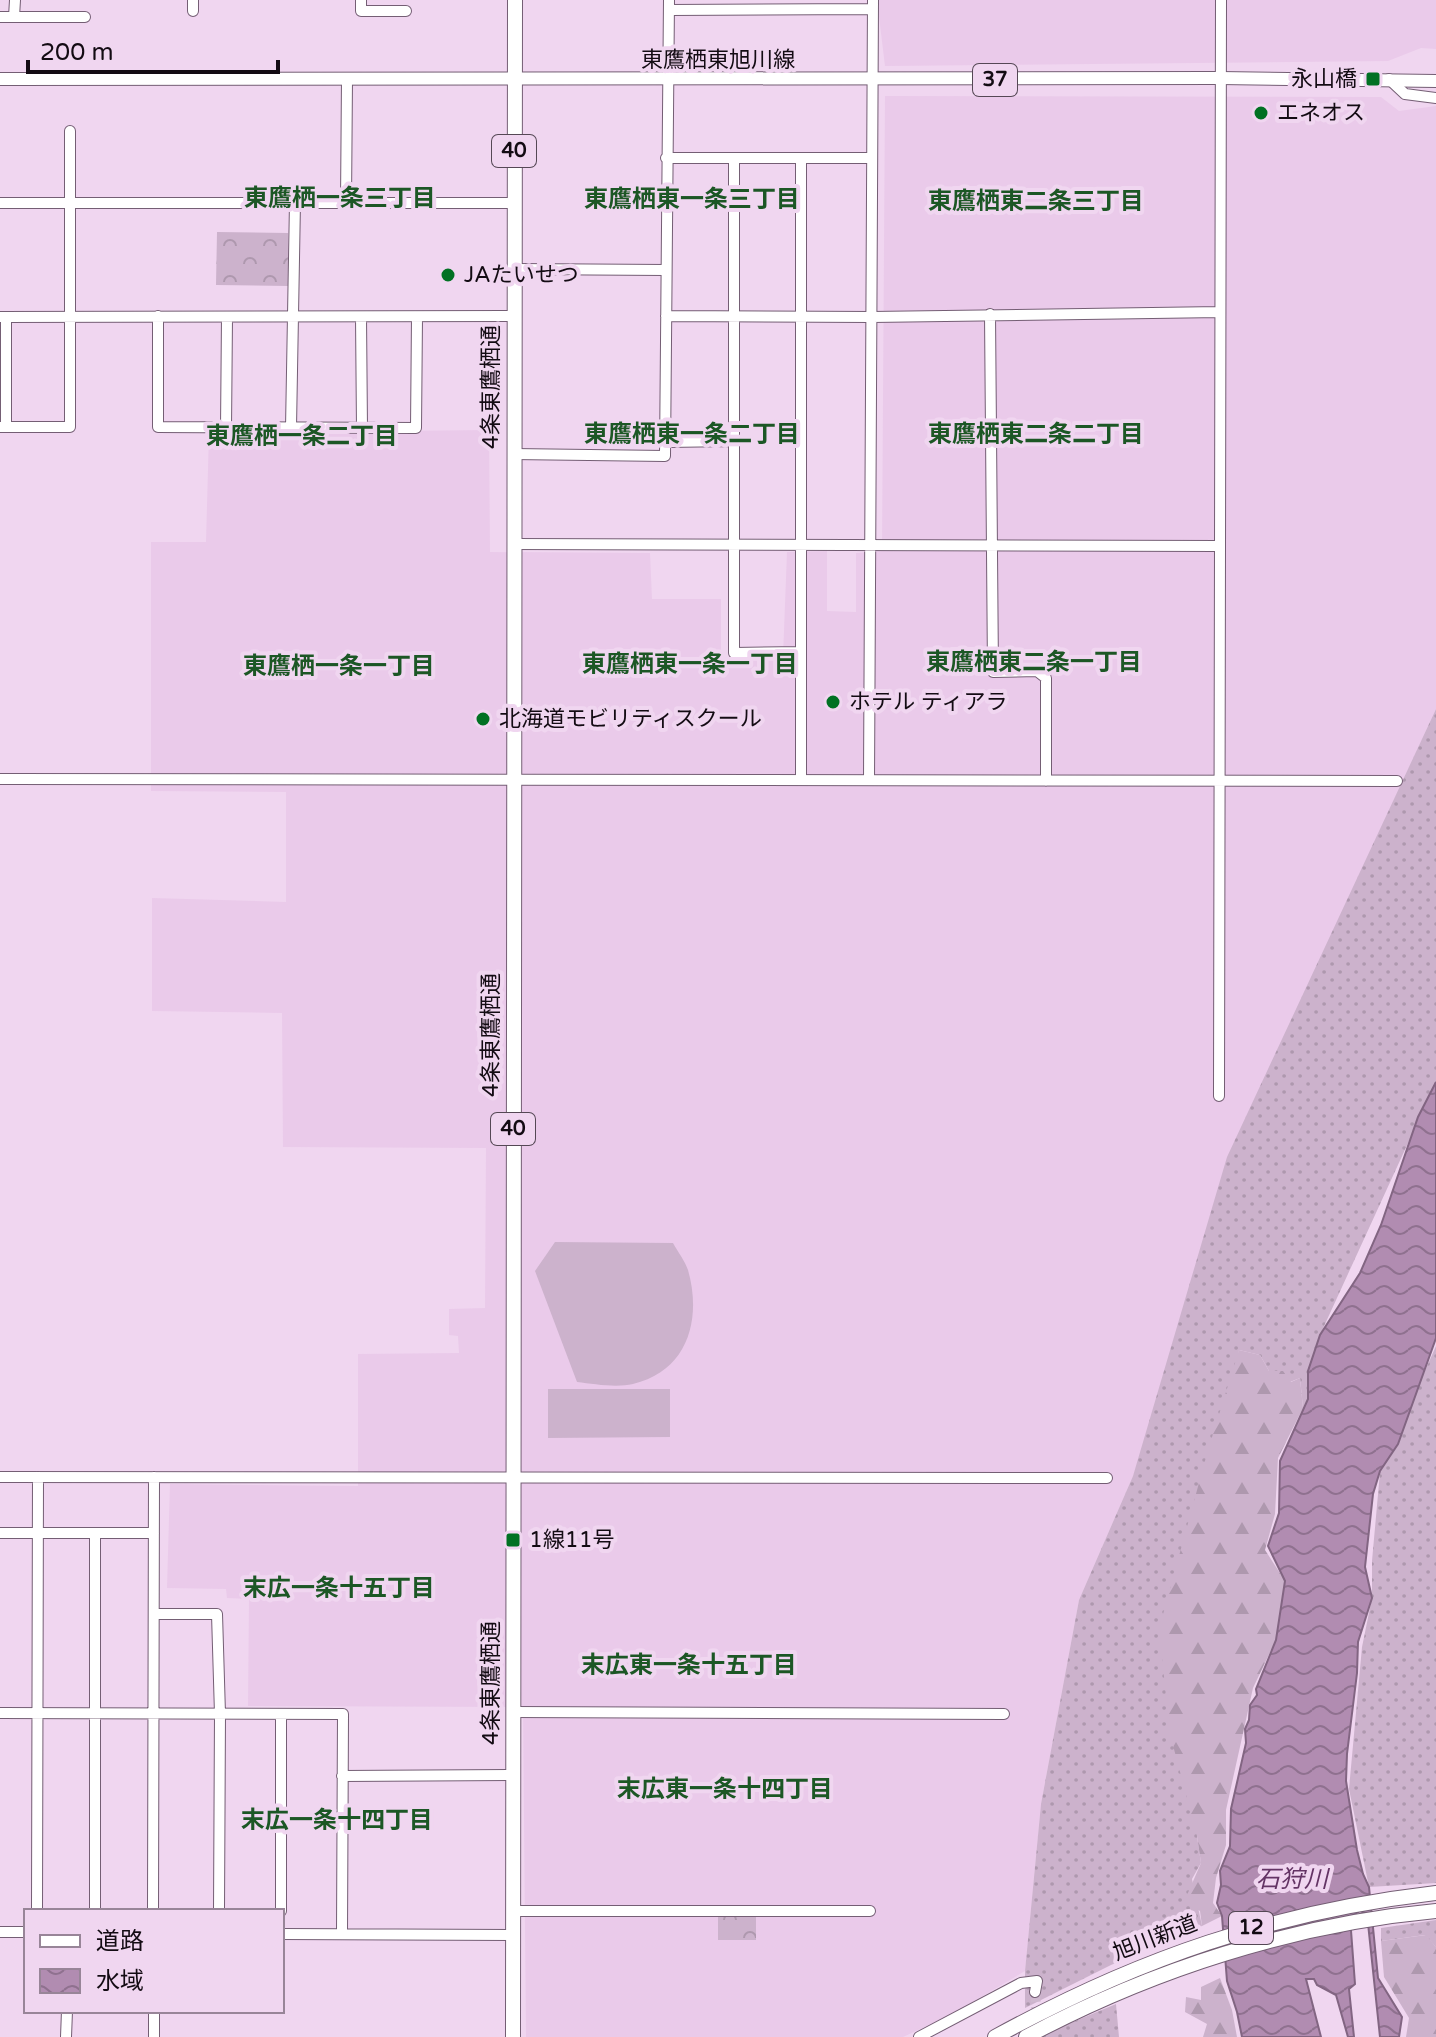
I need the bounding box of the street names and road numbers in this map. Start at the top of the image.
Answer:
street label: 東鷹栖東旭川線 [641,47,795,73]
road number: 37 [973,64,1017,96]
road number: 40 [492,135,536,167]
street label: 4条東鷹栖通 [478,325,504,449]
street label: 4条東鷹栖通 [478,973,504,1097]
road number: 40 [491,1113,535,1145]
street label: 4条東鷹栖通 [478,1621,504,1745]
street label: 旭川新道 [1109,1910,1201,1966]
road number: 12 [1229,1912,1273,1944]

